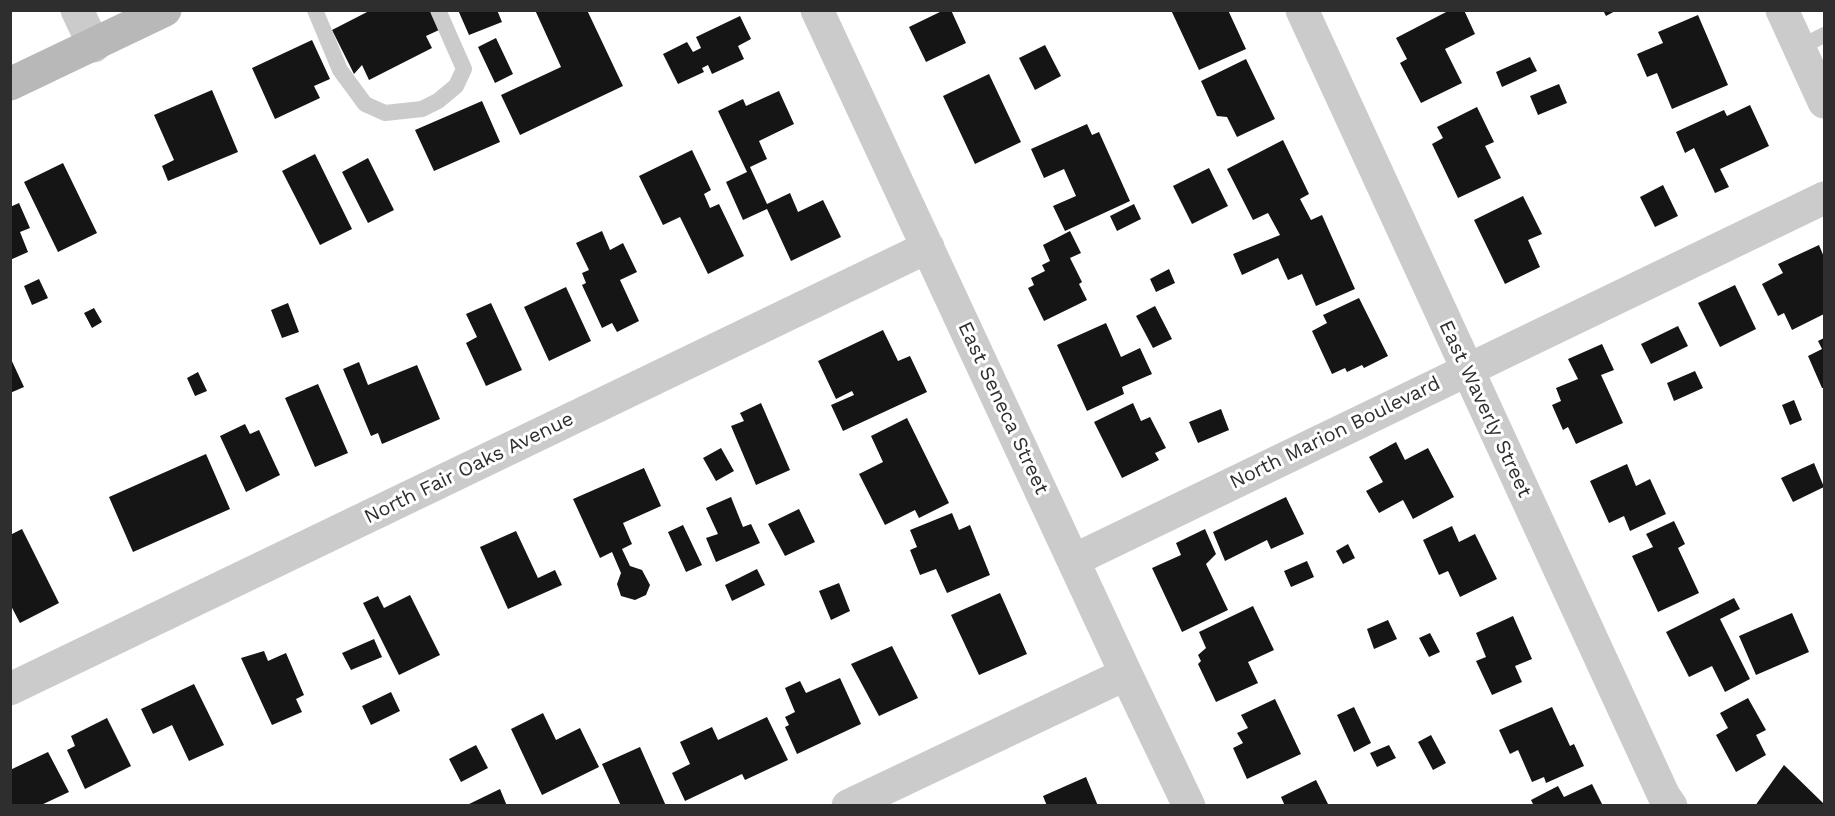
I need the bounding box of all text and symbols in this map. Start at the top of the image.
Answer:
street label: East Waverly Street [1433,317,1537,501]
street label: East Seneca Street [952,318,1054,498]
street label: North Marion Boulevard [1226,372,1444,494]
street label: North Fair Oaks Avenue [360,407,578,529]

